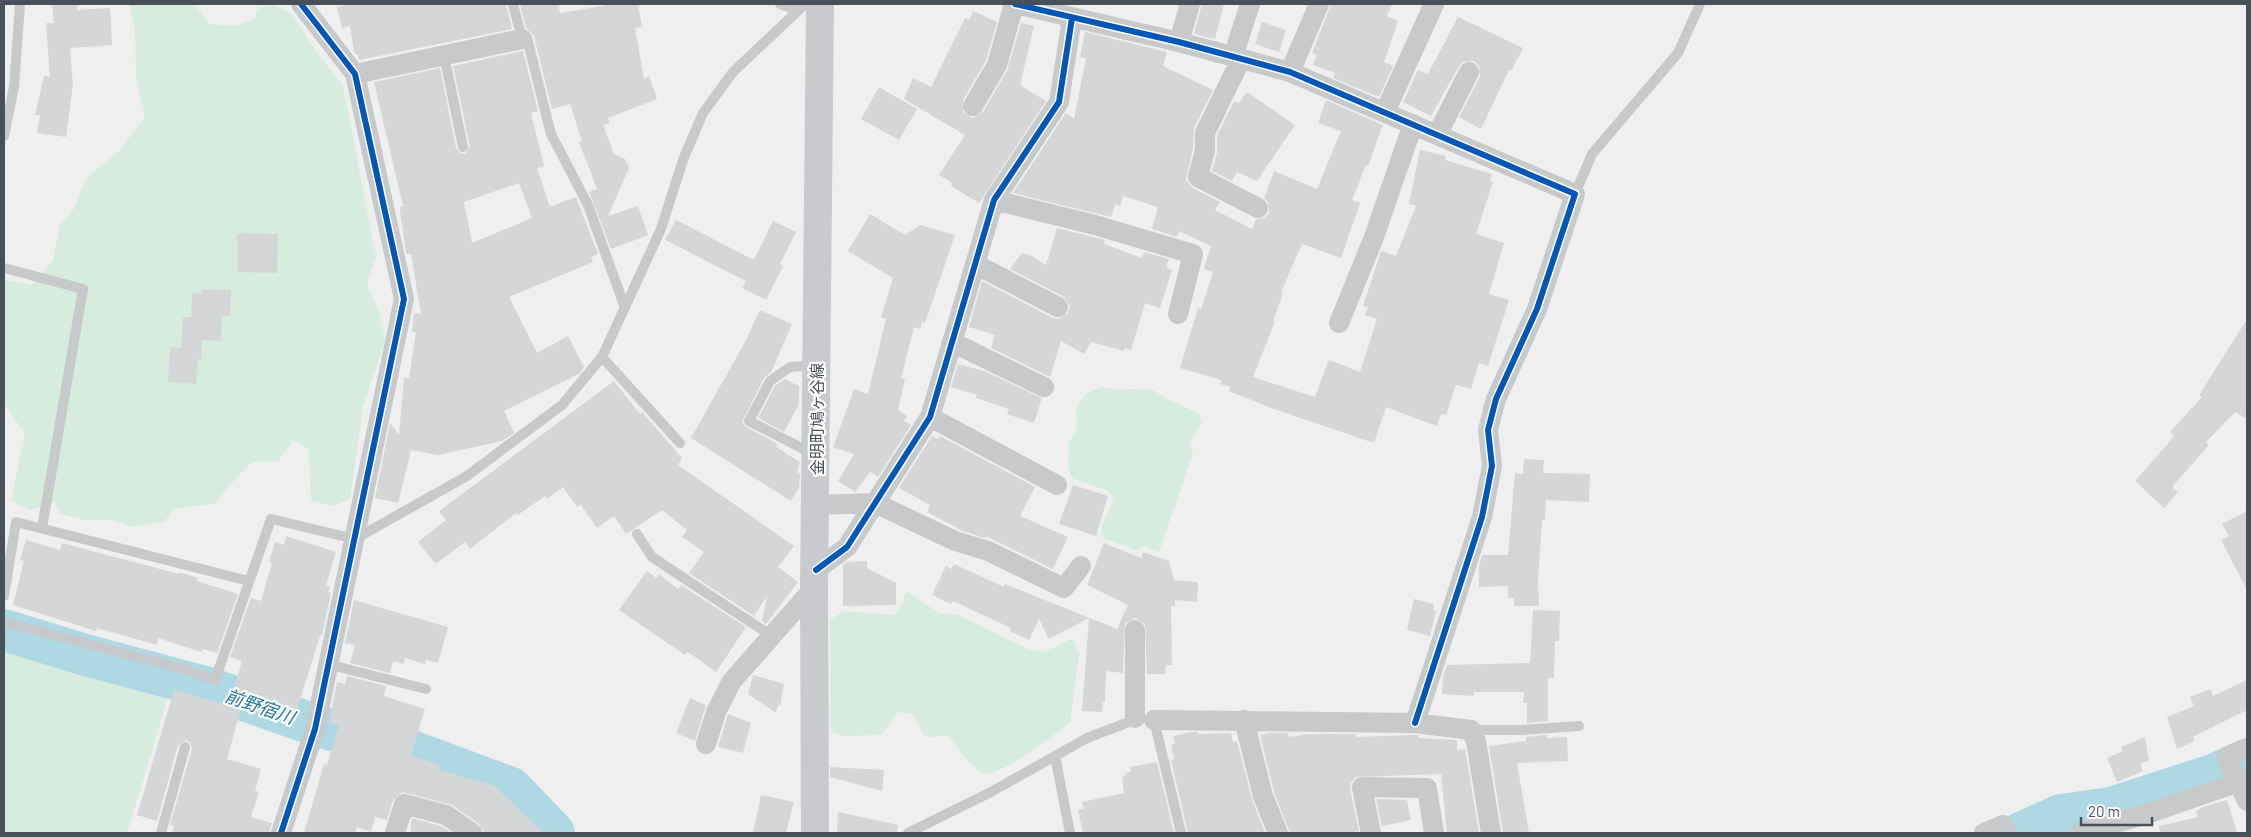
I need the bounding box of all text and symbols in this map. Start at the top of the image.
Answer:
street label: 金明町鳩ヶ谷線 [807,363,826,475]
water label: 前野宿川 [222,684,300,729]
scale bar [2081,794,2152,826]
text: 20 m [2088,802,2120,820]

